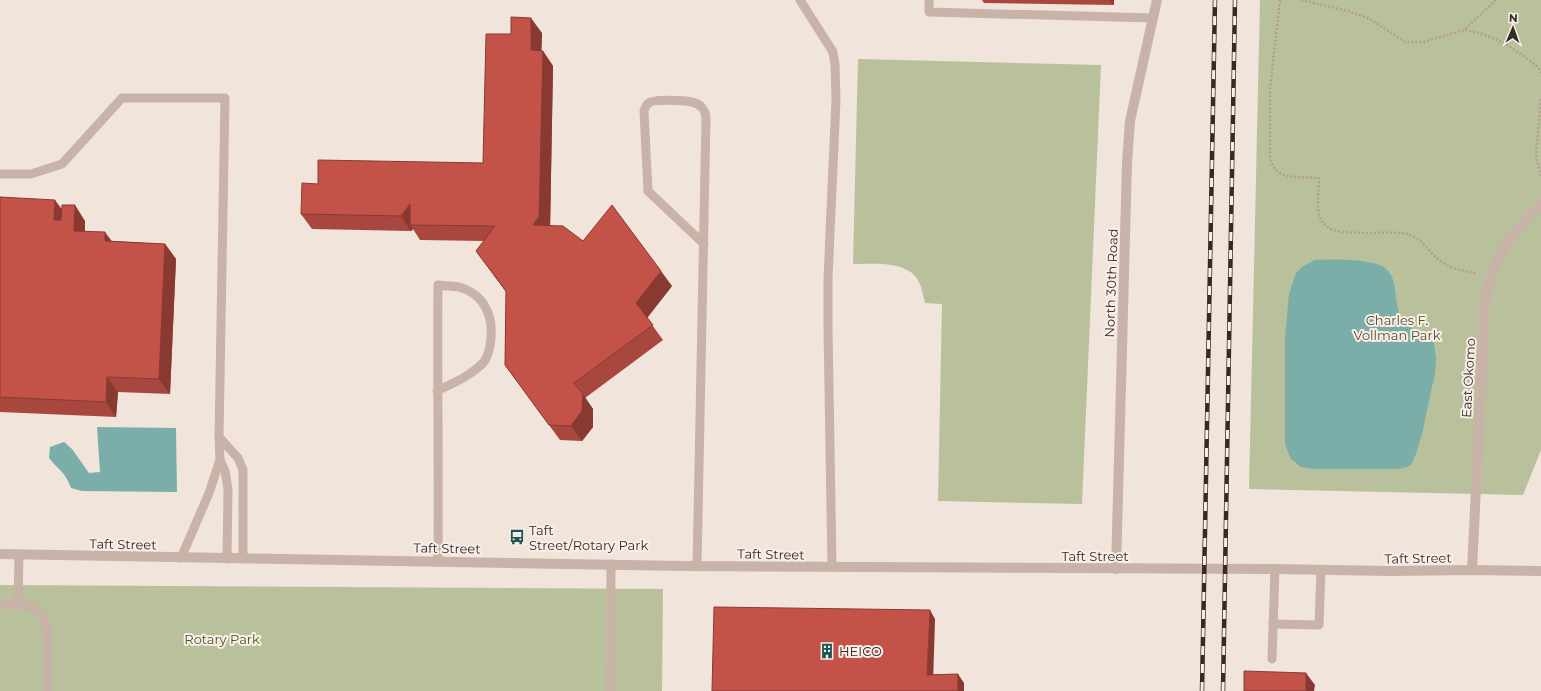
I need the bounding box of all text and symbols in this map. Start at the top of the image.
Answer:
north arrow [1493,8,1533,48]
text: N [1509,11,1518,25]
street label: North 30th Road [1101,228,1121,338]
park label: Charles F. Vollman Park [1354,312,1441,343]
street label: East Okomo [1458,338,1478,418]
place label: Taft Street/Rotary Park [529,522,648,553]
bus stop icon: Taft Street/Rotary Park [508,528,526,546]
street label: Taft Street [89,535,157,553]
street label: Taft Street [413,539,481,557]
street label: Taft Street [737,545,805,563]
street label: Taft Street [1061,548,1129,564]
street label: Taft Street [1384,549,1452,567]
park label: Rotary Park [184,631,260,647]
building icon: HEICO [818,642,836,660]
place label: HEICO [839,643,882,659]

